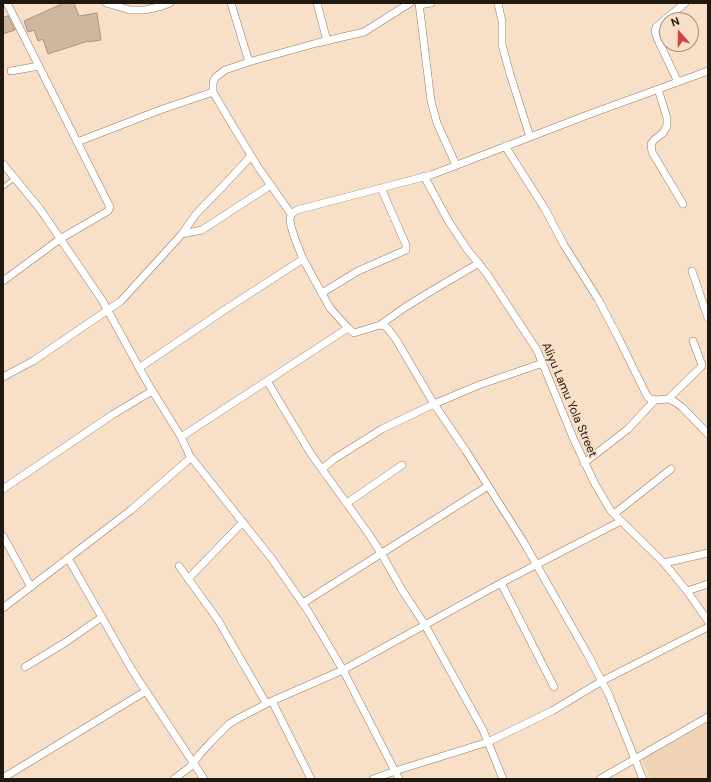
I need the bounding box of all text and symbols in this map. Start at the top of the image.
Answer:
north arrow [659,12,699,52]
text: N [669,14,681,30]
street label: Aliyu Lamu Yola Street [538,340,600,460]

